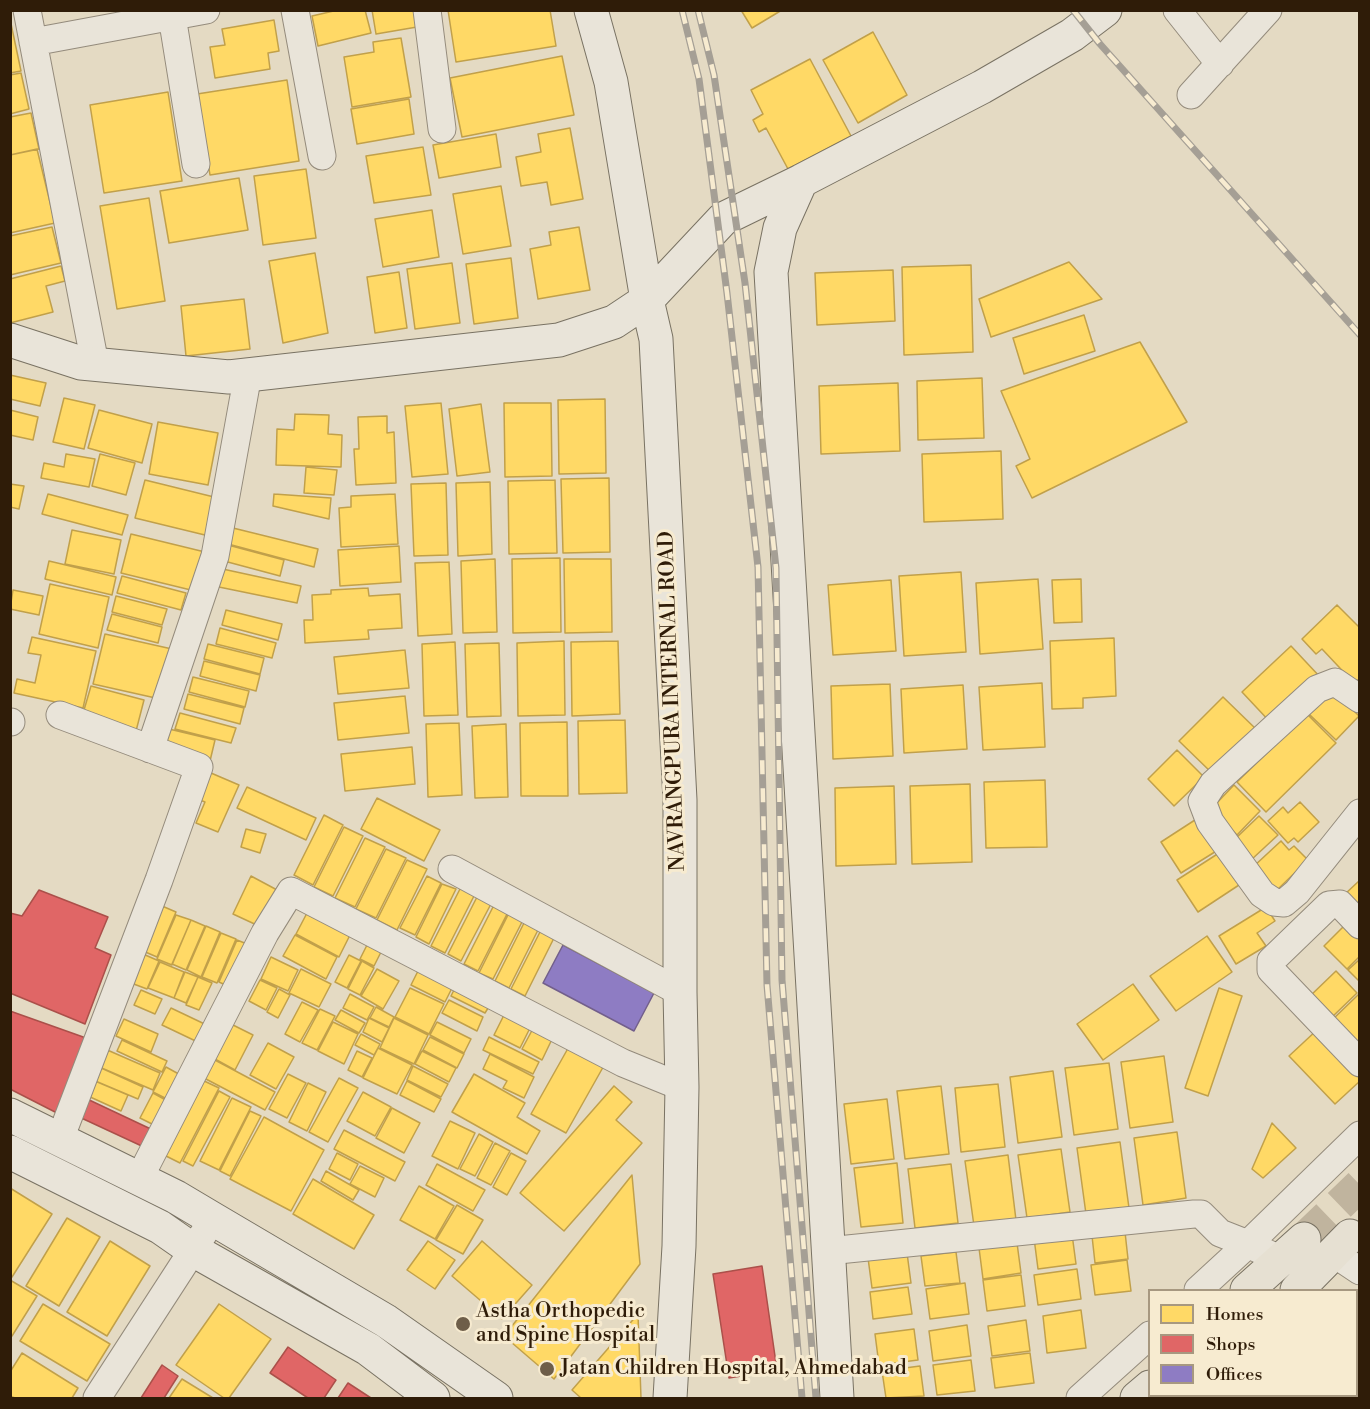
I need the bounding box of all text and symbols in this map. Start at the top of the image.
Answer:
street label: NAVRANGPURA INTERNAL ROAD [654,530,692,872]
legend [1148,1289,1358,1397]
place label: Astha Orthopedic and Spine Hospital [476,1299,655,1349]
text: Homes [1206,1303,1263,1326]
marker: Astha Orthopedic and Spine Hospital [454,1315,472,1333]
text: Shops [1206,1333,1255,1356]
place label: Jatan Children Hospital, Ahmedabad [560,1356,907,1382]
marker: Jatan Children Hospital, Ahmedabad [538,1360,556,1378]
text: Offices [1206,1363,1262,1386]

